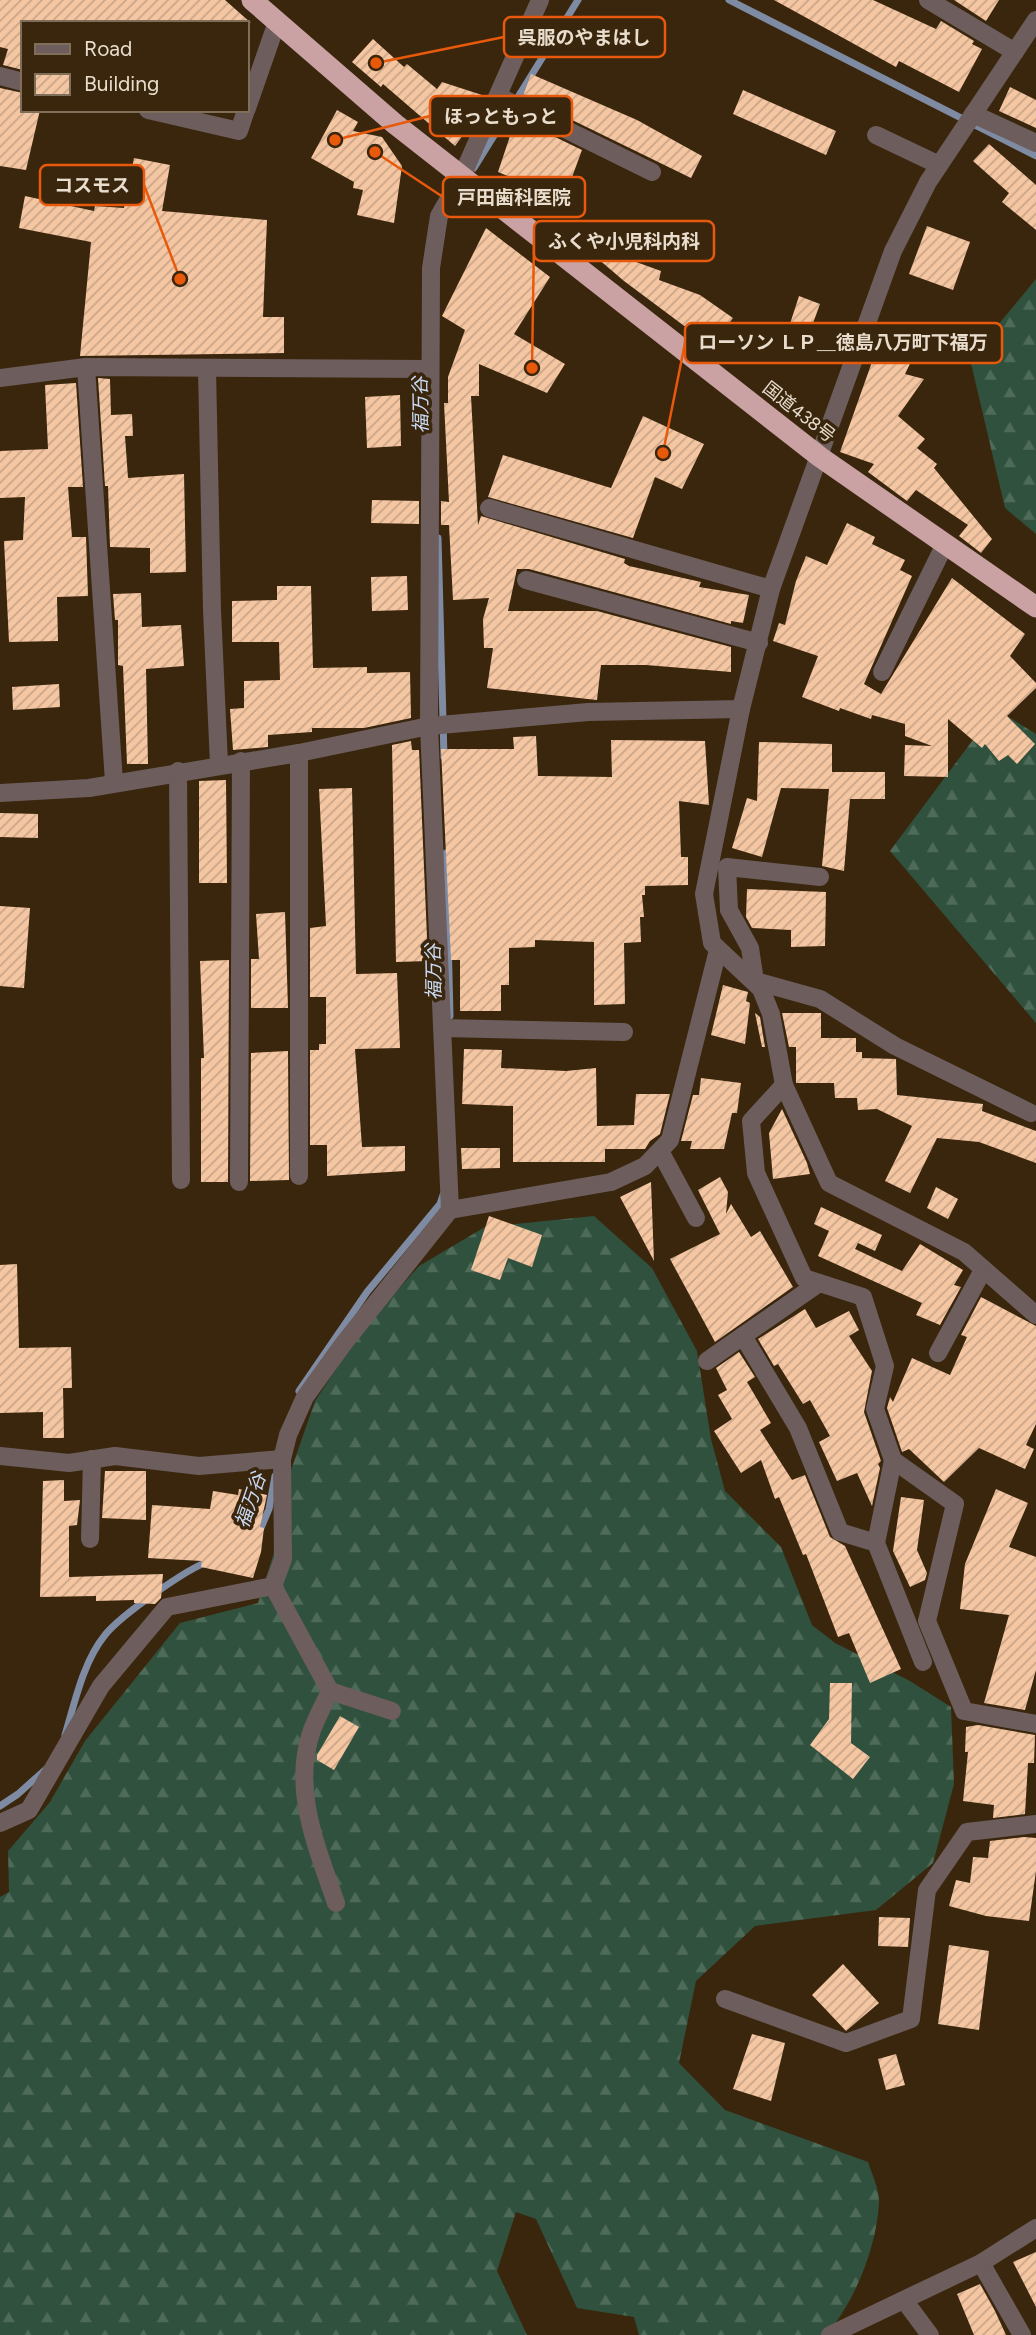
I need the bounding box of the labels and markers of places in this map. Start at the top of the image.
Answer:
callout: 呉服のやまはし [504,17,665,57]
callout: ほっともっと [430,96,572,136]
callout: コスモス [40,165,144,205]
callout: 戸田歯科医院 [443,177,585,217]
callout: ふくや小児科内科 [534,221,714,261]
callout: ローソン ＬＰ＿徳島八万町下福万 [685,323,1002,363]

